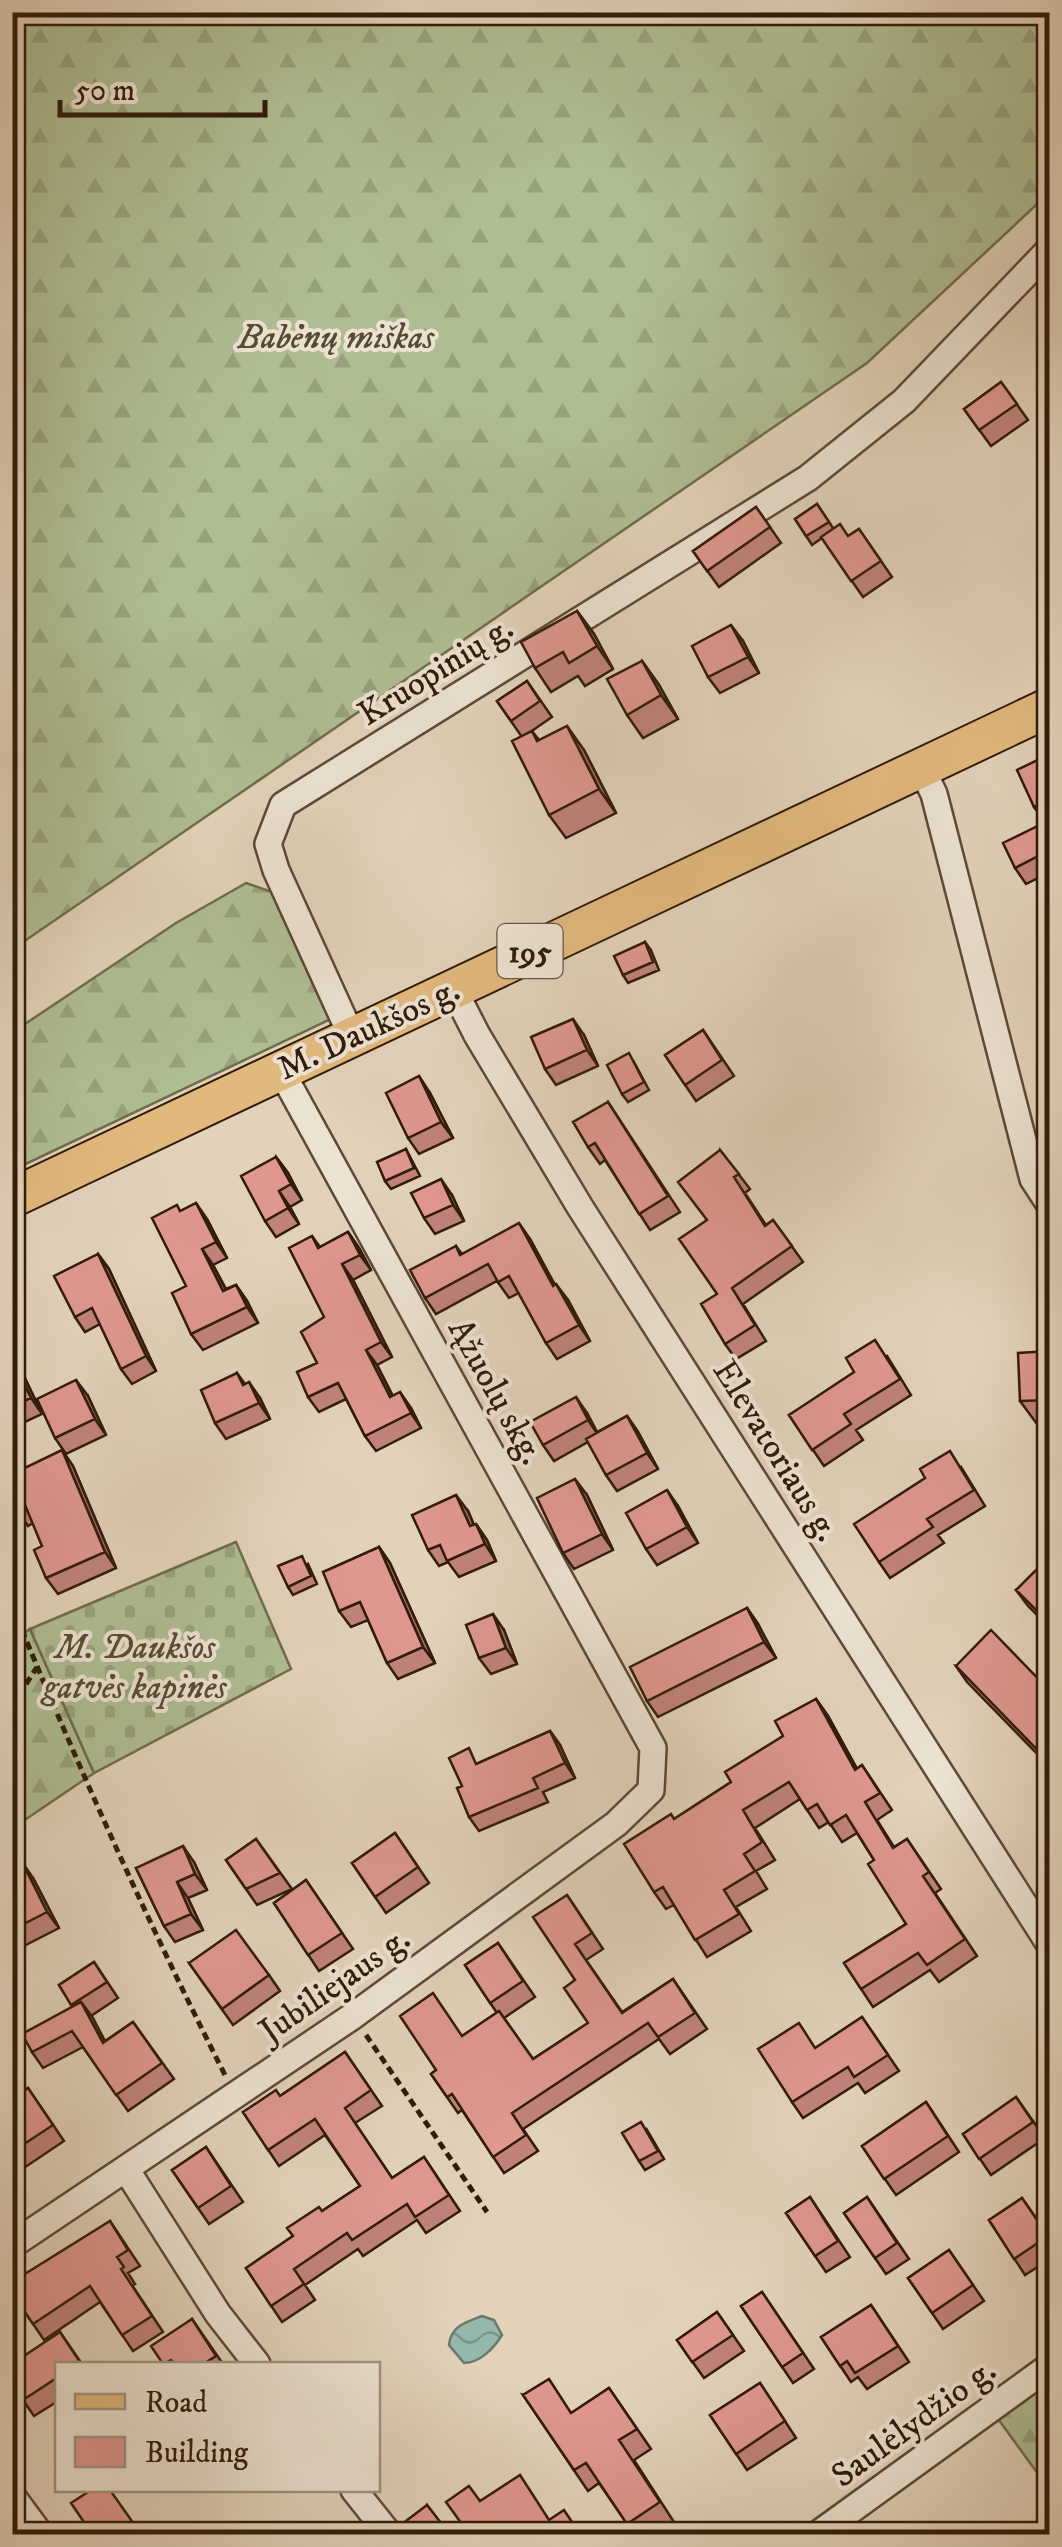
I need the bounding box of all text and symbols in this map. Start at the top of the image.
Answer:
scale bar [60,55,265,117]
text: 50 m [75,73,135,110]
park label: Babėnų miškas [237,316,435,360]
street label: Kruopinių g. [350,607,522,737]
road number: 195 [498,924,562,978]
street label: M. Daukšos g. [271,968,467,1091]
street label: Ąžuolų skg. [437,1311,553,1473]
street label: Elevatoriaus g. [702,1352,849,1550]
park label: M. Daukšos gatvės kapinės [40,1626,228,1710]
street label: Jubiliejaus g. [249,1918,419,2055]
street label: Saulėlydžio g. [823,2349,1005,2498]
legend [55,2362,380,2492]
text: Road [145,2385,207,2422]
text: Building [145,2435,249,2472]

